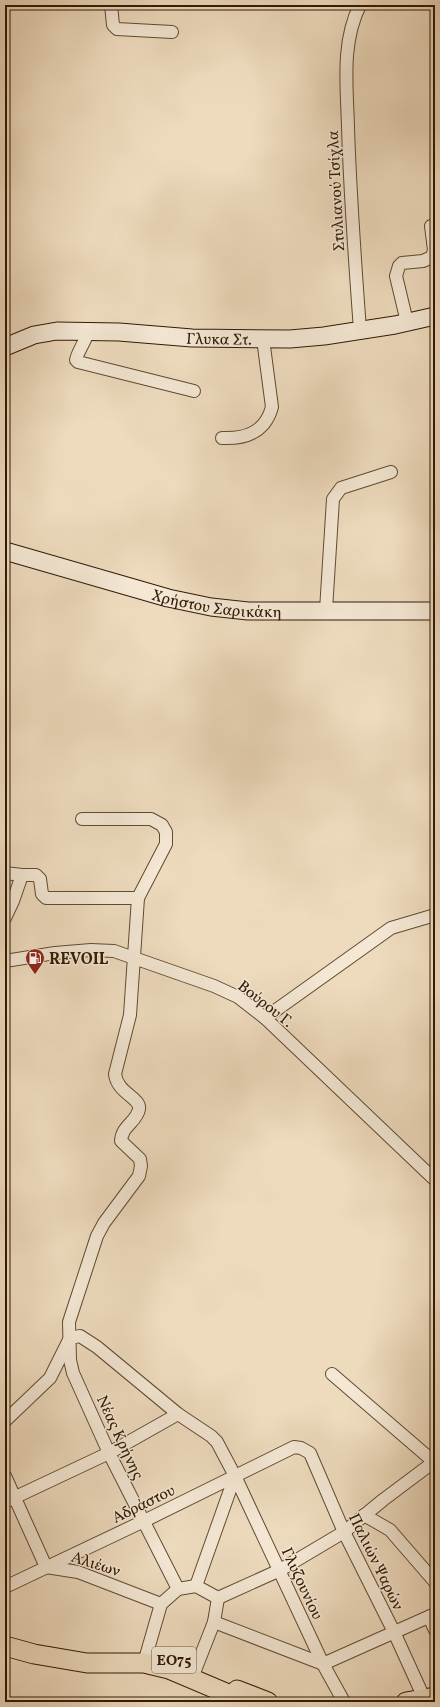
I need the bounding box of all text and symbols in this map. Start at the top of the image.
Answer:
street label: Στυλιανού Τσίχλα [323,129,351,252]
street label: Γλυκα Στ. [185,329,252,352]
street label: Χρήστου Σαρικάκη [149,585,282,624]
fuel station icon: REVOIL [24,947,46,975]
place label: REVOIL [49,949,109,971]
street label: Βούρου Γ. [232,976,297,1033]
street label: Νέας Κρήνης [90,1392,148,1484]
street label: Αδράστου [109,1480,179,1530]
street label: Παλιών Ψαρών [342,1510,408,1614]
street label: Γλυζουνίου [275,1544,328,1624]
street label: Αλιέων [68,1547,123,1583]
road number: ΕΟ75 [152,1647,196,1673]

